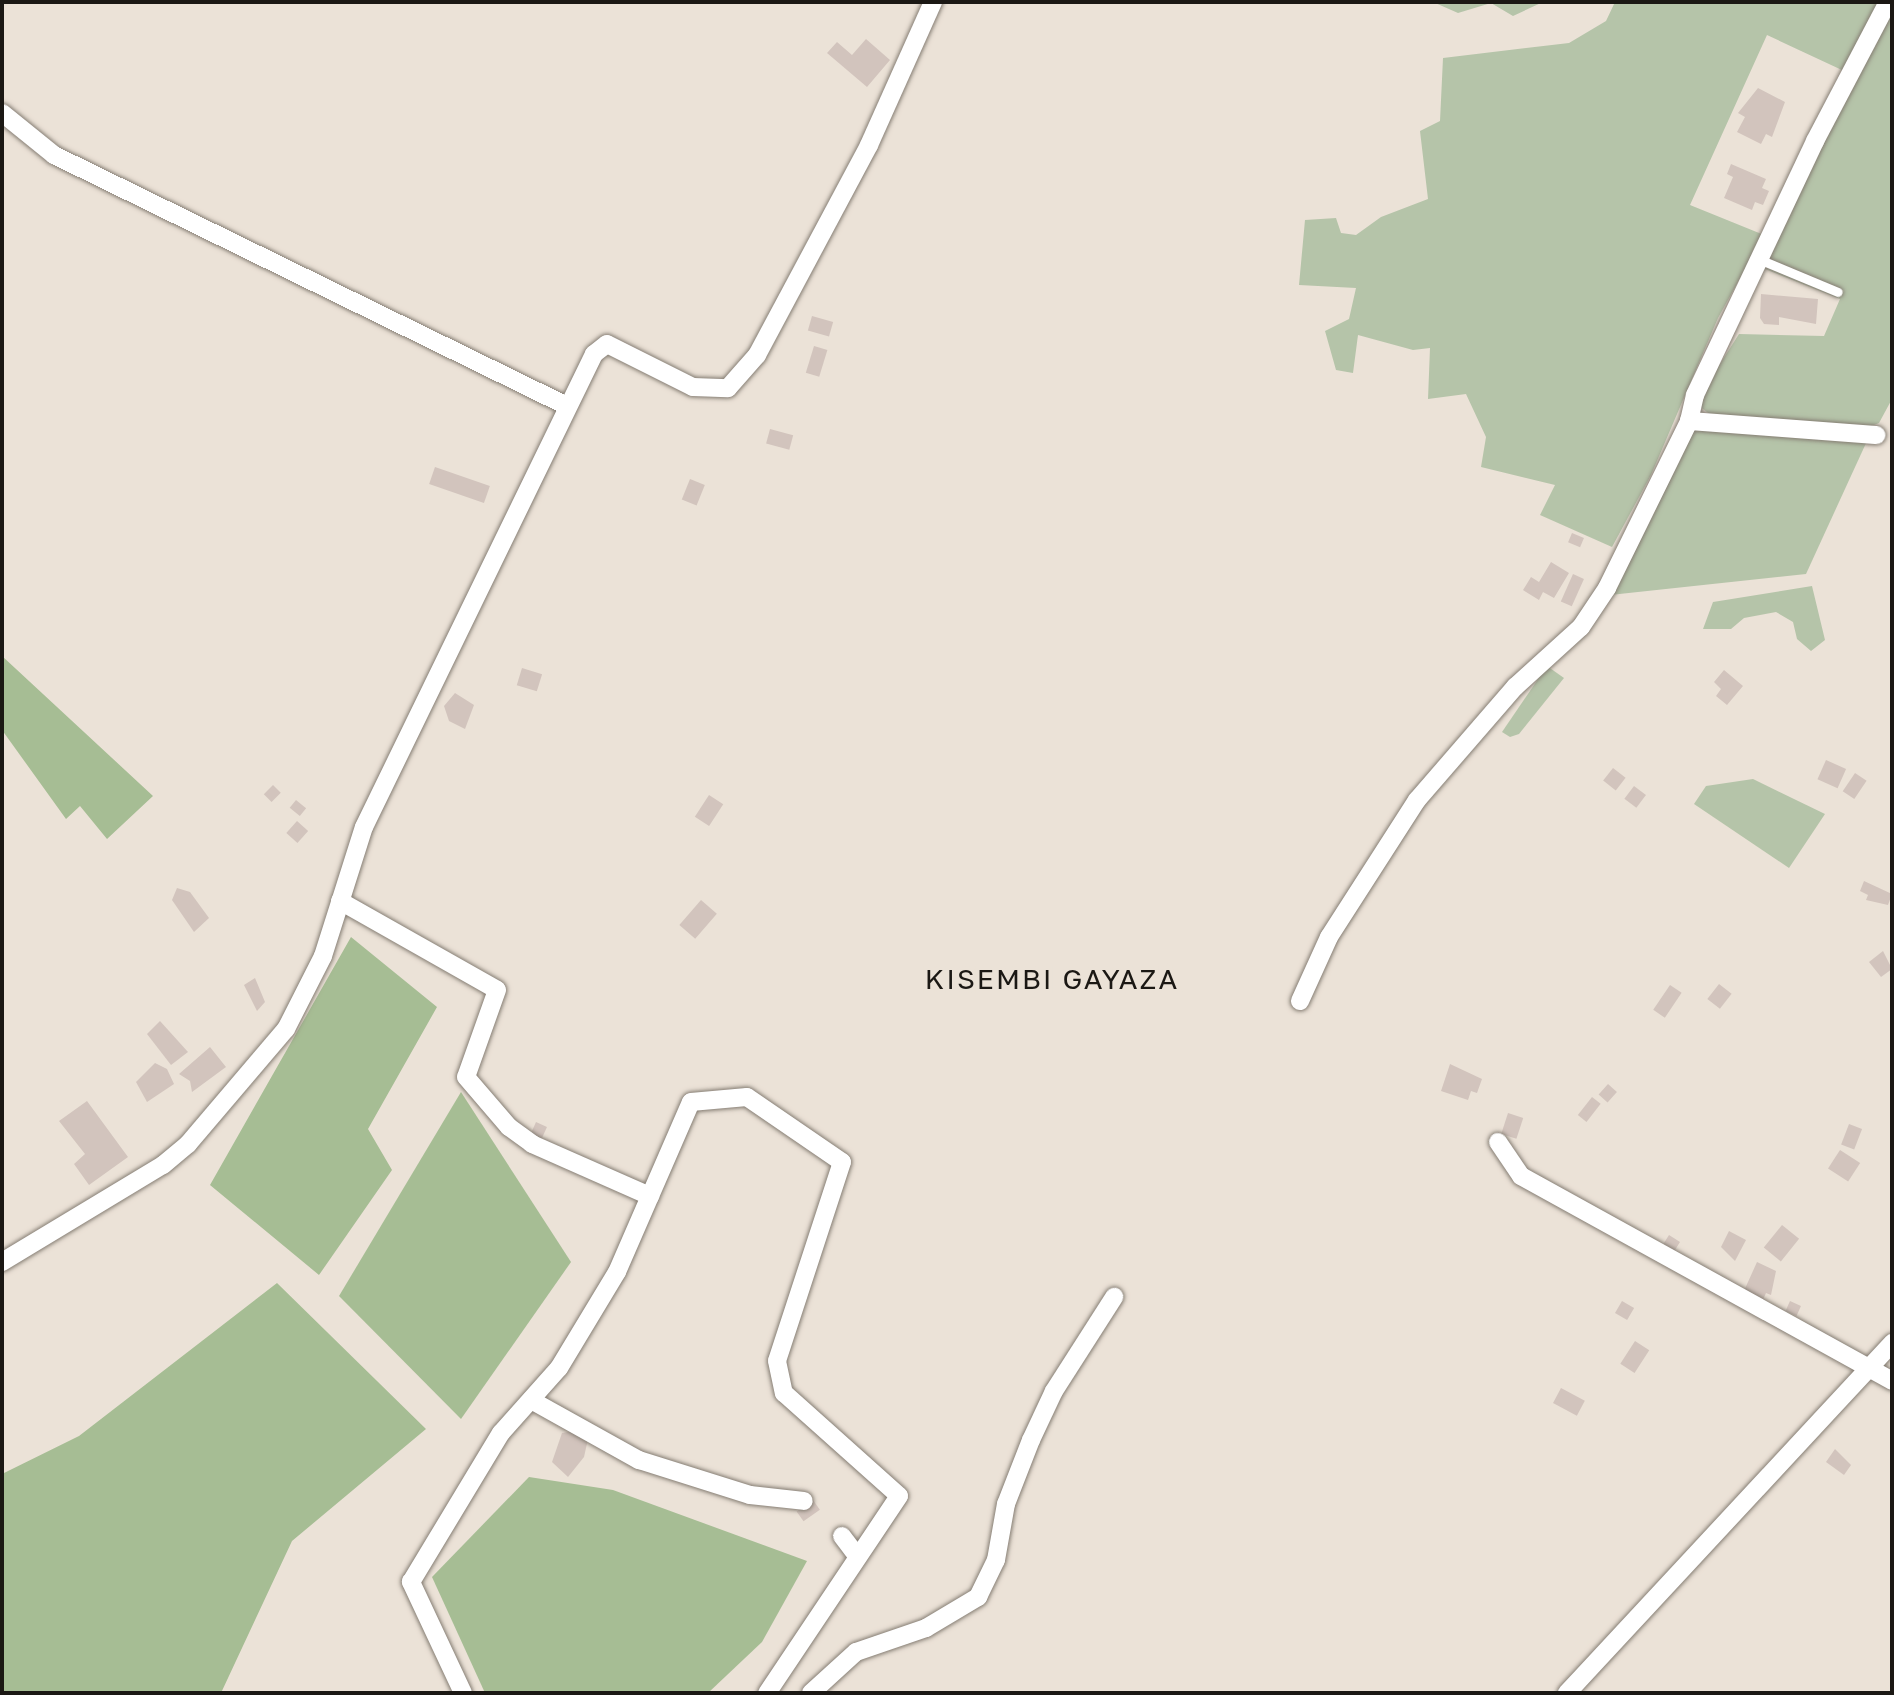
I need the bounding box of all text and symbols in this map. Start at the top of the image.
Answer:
district label: KISEMBI GAYAZA [925,962,1179,996]

